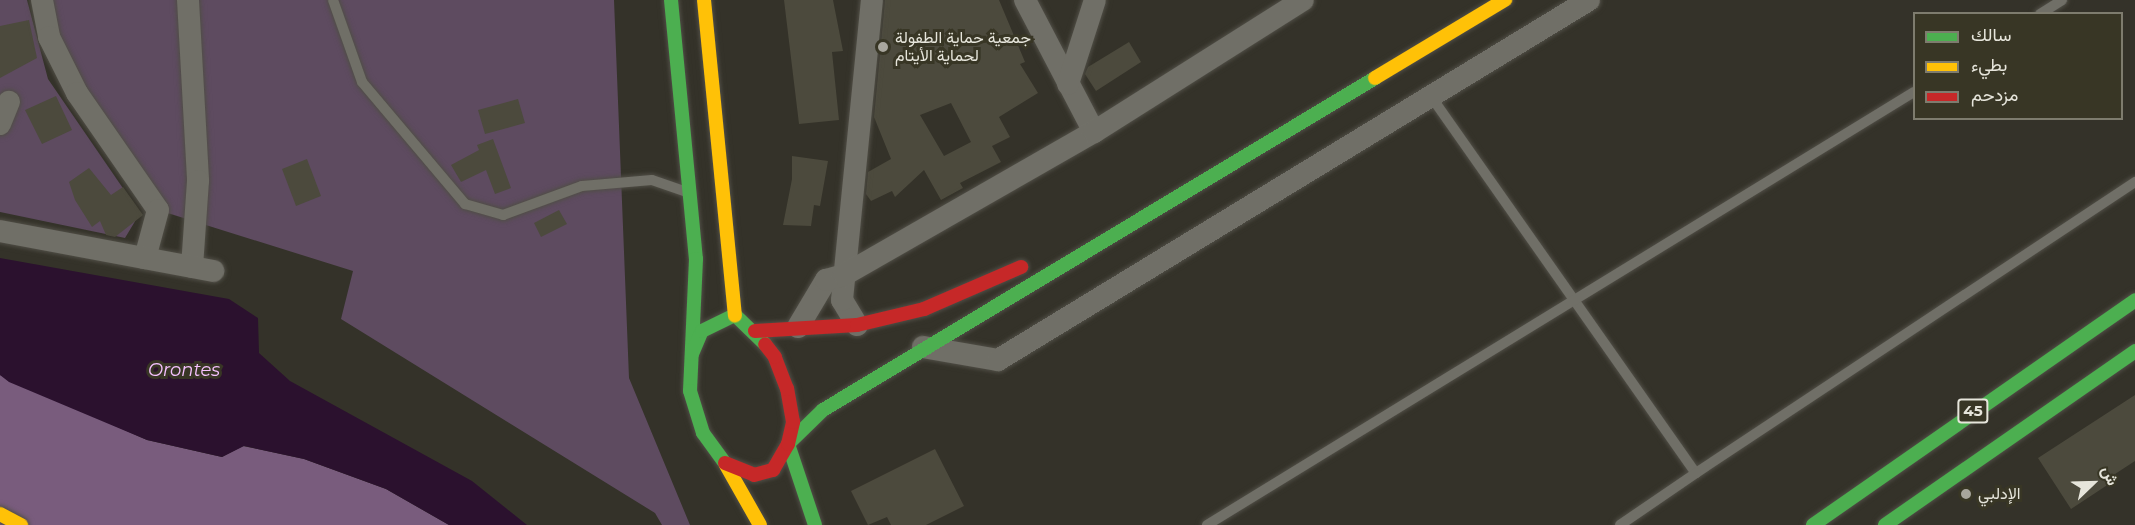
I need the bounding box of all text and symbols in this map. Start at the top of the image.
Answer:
legend [1913,12,2123,120]
text: سالك [1971,24,2011,46]
place label: جمعية حماية الطفولة لحماية الأيتام [895,28,1031,66]
marker: جمعية حماية الطفولة لحماية الأيتام [876,40,890,54]
text: بطيء [1971,54,2007,76]
text: مزدحم [1971,84,2018,106]
water label: Orontes [148,359,220,381]
road number: 45 [1956,399,1990,423]
north arrow [2063,453,2123,513]
text: ش [2098,463,2123,488]
place label: الإدلبي [1978,484,2020,504]
marker: الإدلبي [1959,487,1973,501]

